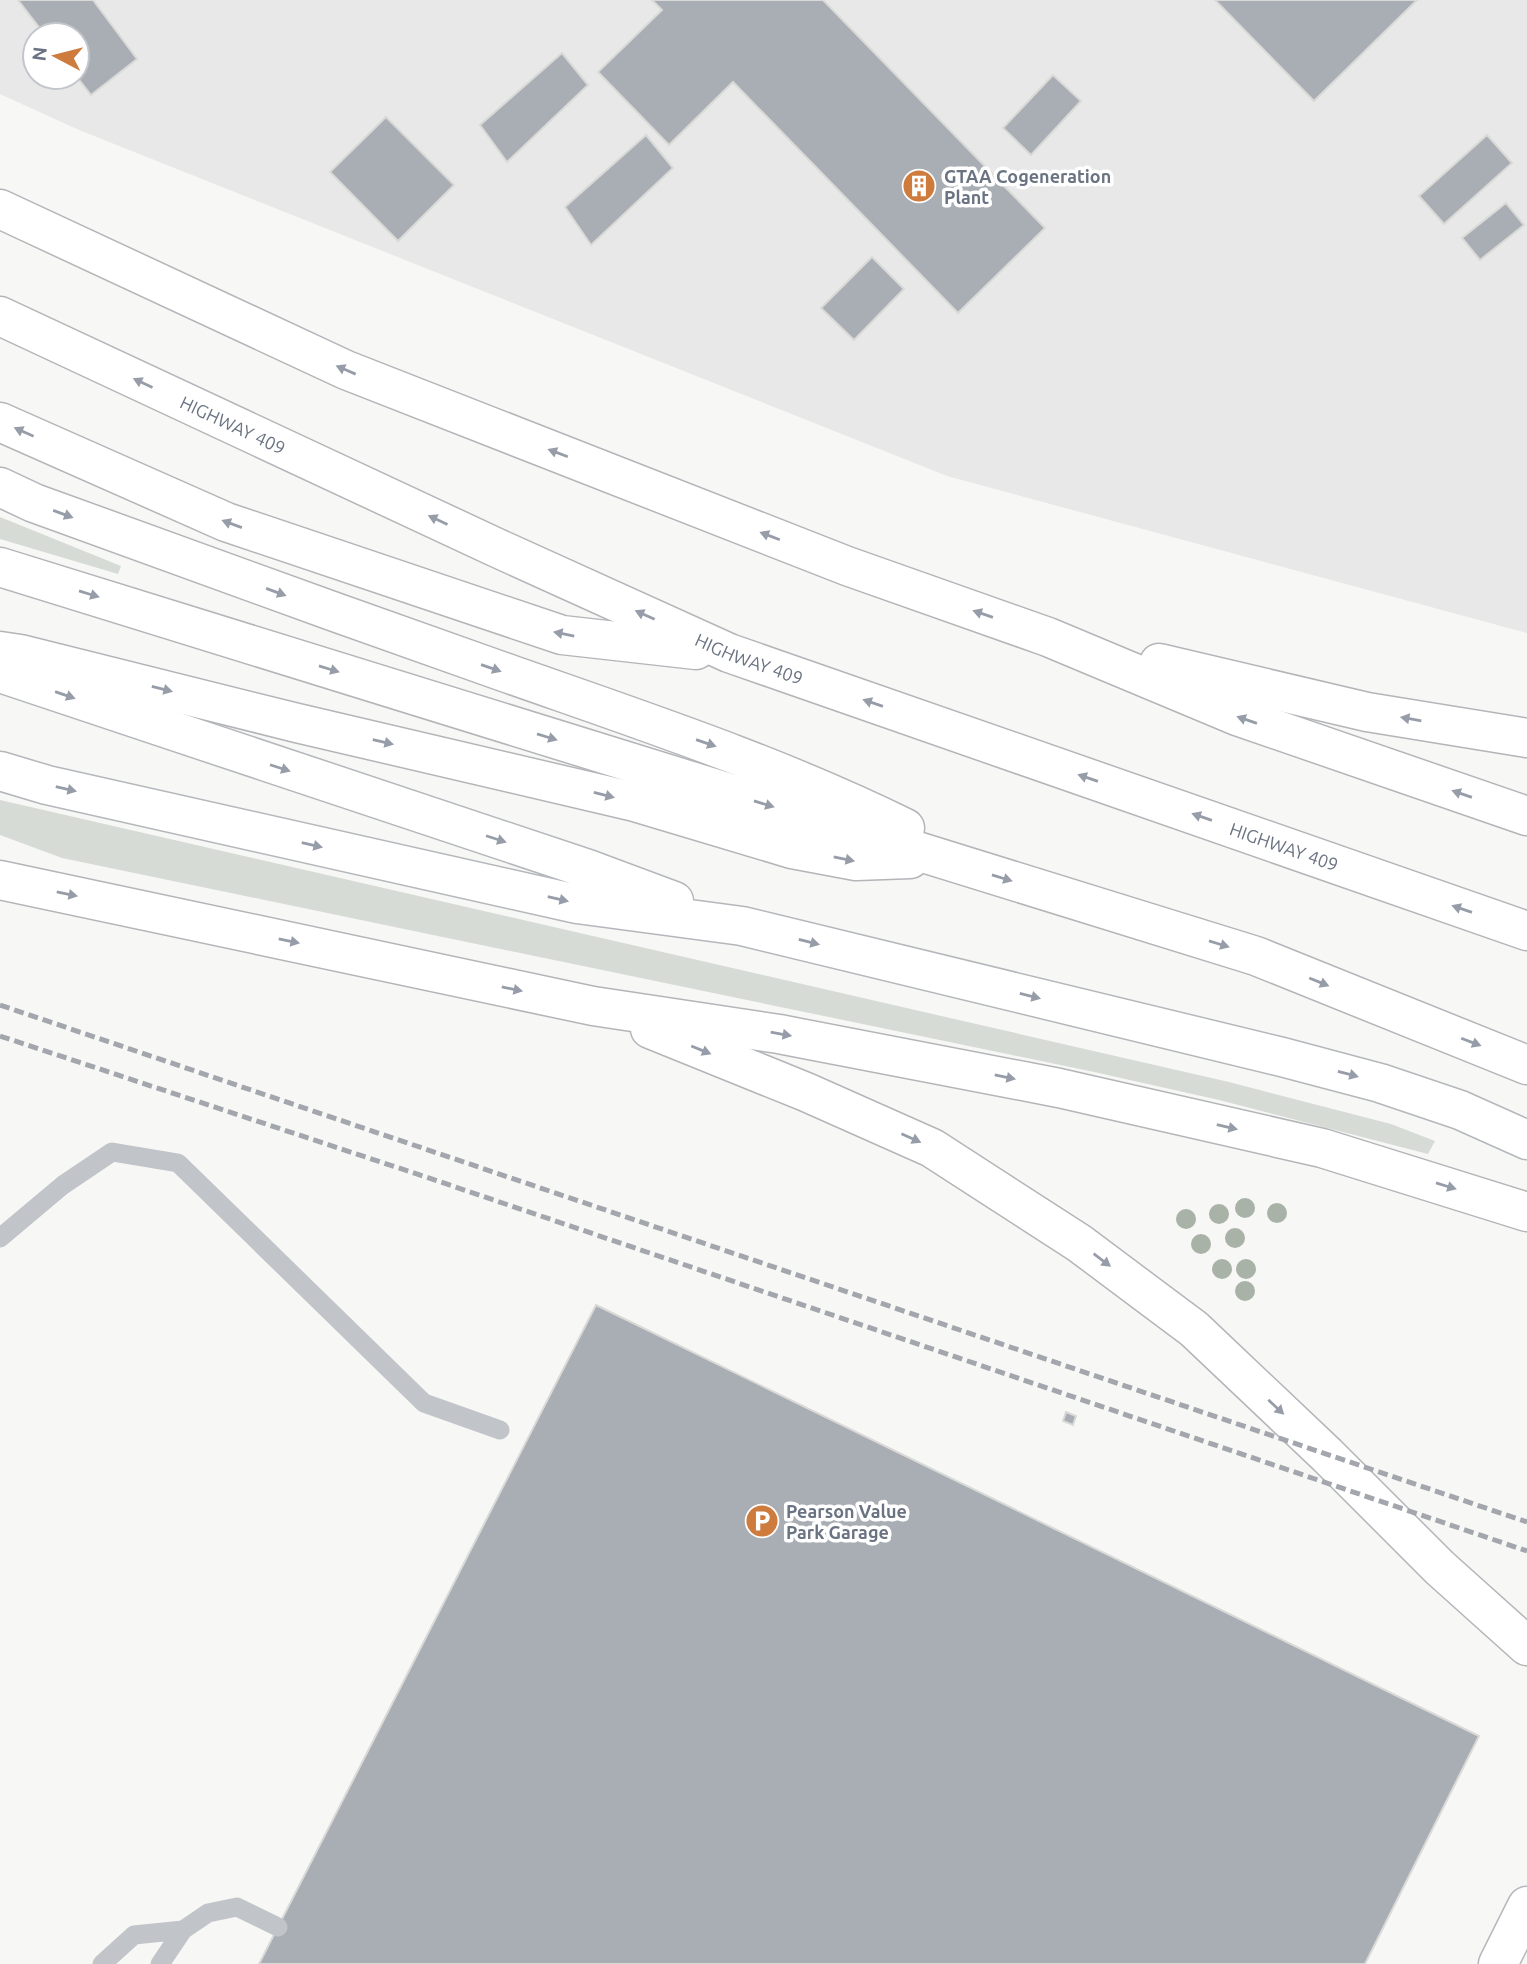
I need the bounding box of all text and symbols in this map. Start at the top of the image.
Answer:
north arrow [21,21,91,91]
text: N [27,46,51,62]
place label: GTAA Cogeneration Plant [944,166,1111,207]
building icon: GTAA Cogeneration Plant [900,167,938,205]
one-way arrow [336,364,357,375]
one-way arrow [133,377,153,388]
street label: HIGHWAY 409 [177,392,289,458]
one-way arrow [14,426,34,438]
one-way arrow [547,448,568,459]
one-way arrow [52,508,73,519]
one-way arrow [428,515,448,526]
one-way arrow [222,518,243,529]
one-way arrow [759,531,780,542]
one-way arrow [266,587,287,598]
one-way arrow [78,590,99,600]
one-way arrow [973,608,994,619]
one-way arrow [634,609,655,620]
one-way arrow [553,629,575,640]
street label: HIGHWAY 409 [692,629,806,688]
one-way arrow [480,663,501,674]
one-way arrow [319,665,340,675]
one-way arrow [151,684,173,695]
one-way arrow [54,690,75,701]
one-way arrow [863,697,884,708]
one-way arrow [1400,713,1422,724]
one-way arrow [1237,714,1258,725]
one-way arrow [536,732,557,742]
one-way arrow [372,737,394,748]
one-way arrow [695,738,716,749]
one-way arrow [270,763,291,773]
one-way arrow [1078,772,1099,783]
one-way arrow [55,784,77,795]
one-way arrow [1452,788,1473,799]
one-way arrow [593,790,615,801]
one-way arrow [754,799,775,810]
one-way arrow [1191,811,1212,822]
street label: HIGHWAY 409 [1227,818,1341,875]
one-way arrow [486,834,507,844]
one-way arrow [301,839,323,850]
one-way arrow [833,853,855,864]
one-way arrow [992,873,1013,883]
one-way arrow [56,889,78,900]
one-way arrow [547,894,569,905]
one-way arrow [1452,903,1473,914]
one-way arrow [278,936,300,947]
one-way arrow [798,937,820,948]
one-way arrow [1209,940,1230,950]
one-way arrow [1308,976,1329,987]
one-way arrow [501,983,523,994]
one-way arrow [1019,991,1041,1002]
one-way arrow [770,1029,792,1040]
one-way arrow [1460,1037,1481,1048]
one-way arrow [691,1045,712,1056]
one-way arrow [1337,1069,1359,1080]
one-way arrow [994,1072,1016,1083]
one-way arrow [1216,1121,1238,1132]
one-way arrow [901,1132,921,1144]
one-way arrow [1436,1181,1457,1191]
one-way arrow [1093,1253,1111,1268]
one-way arrow [1267,1399,1284,1415]
place label: Pearson Value Park Garage [786,1501,907,1542]
parking icon: Pearson Value Park Garage [743,1502,781,1540]

